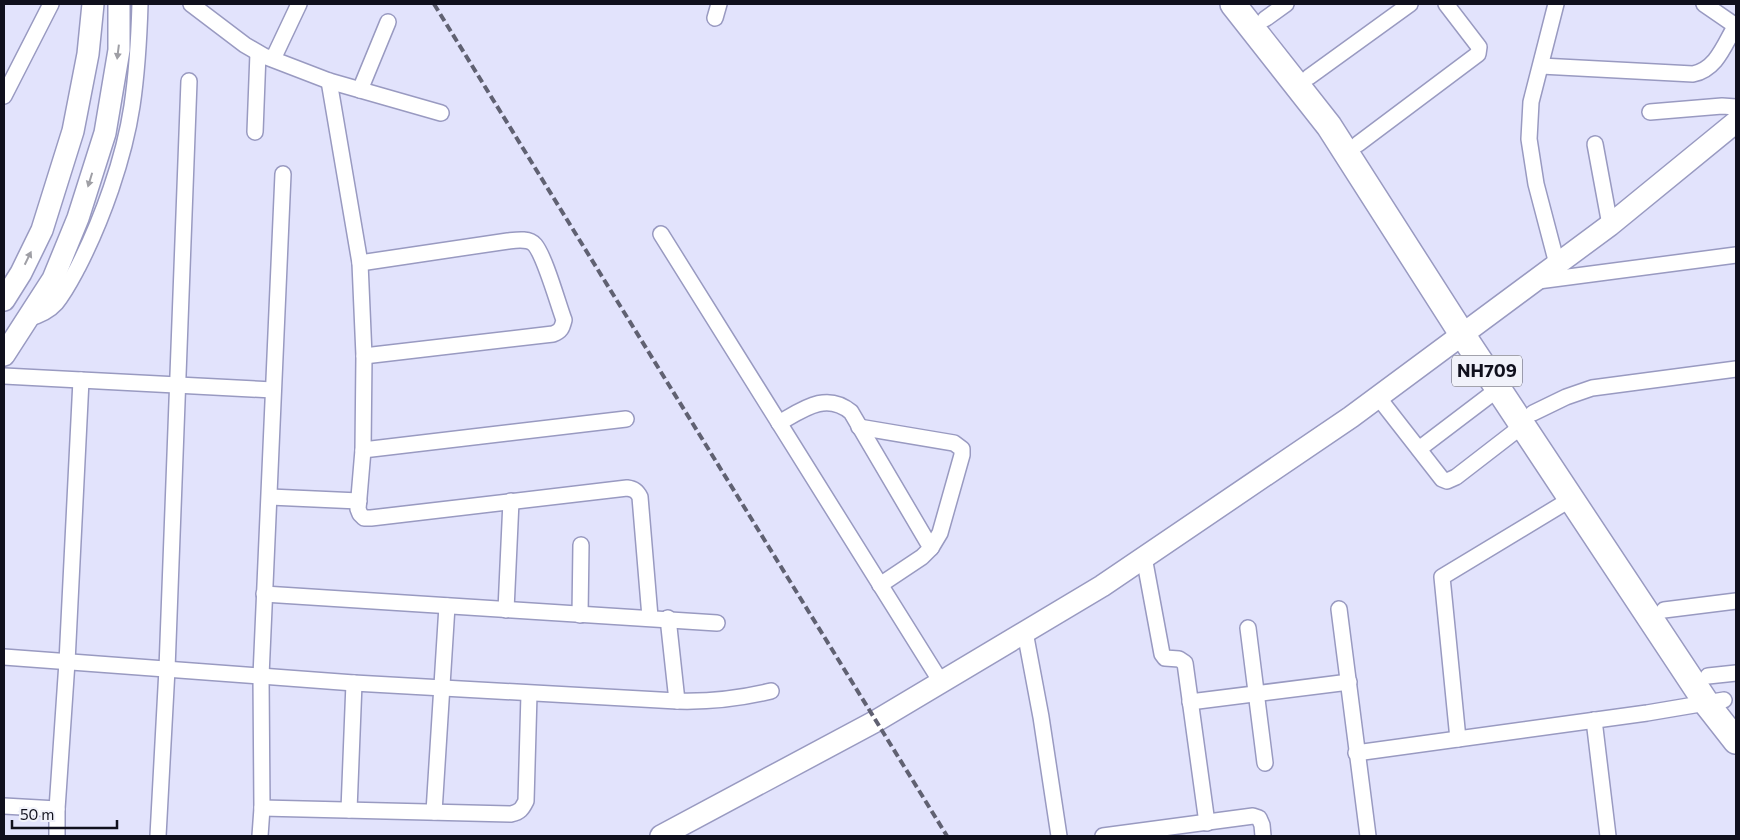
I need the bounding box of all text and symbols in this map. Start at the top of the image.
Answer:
one-way arrow [114,45,122,61]
one-way arrow [86,173,94,188]
one-way arrow [24,251,32,265]
road number: NH709 [1452,356,1522,386]
scale bar [12,798,118,830]
text: 50 m [20,805,54,823]

